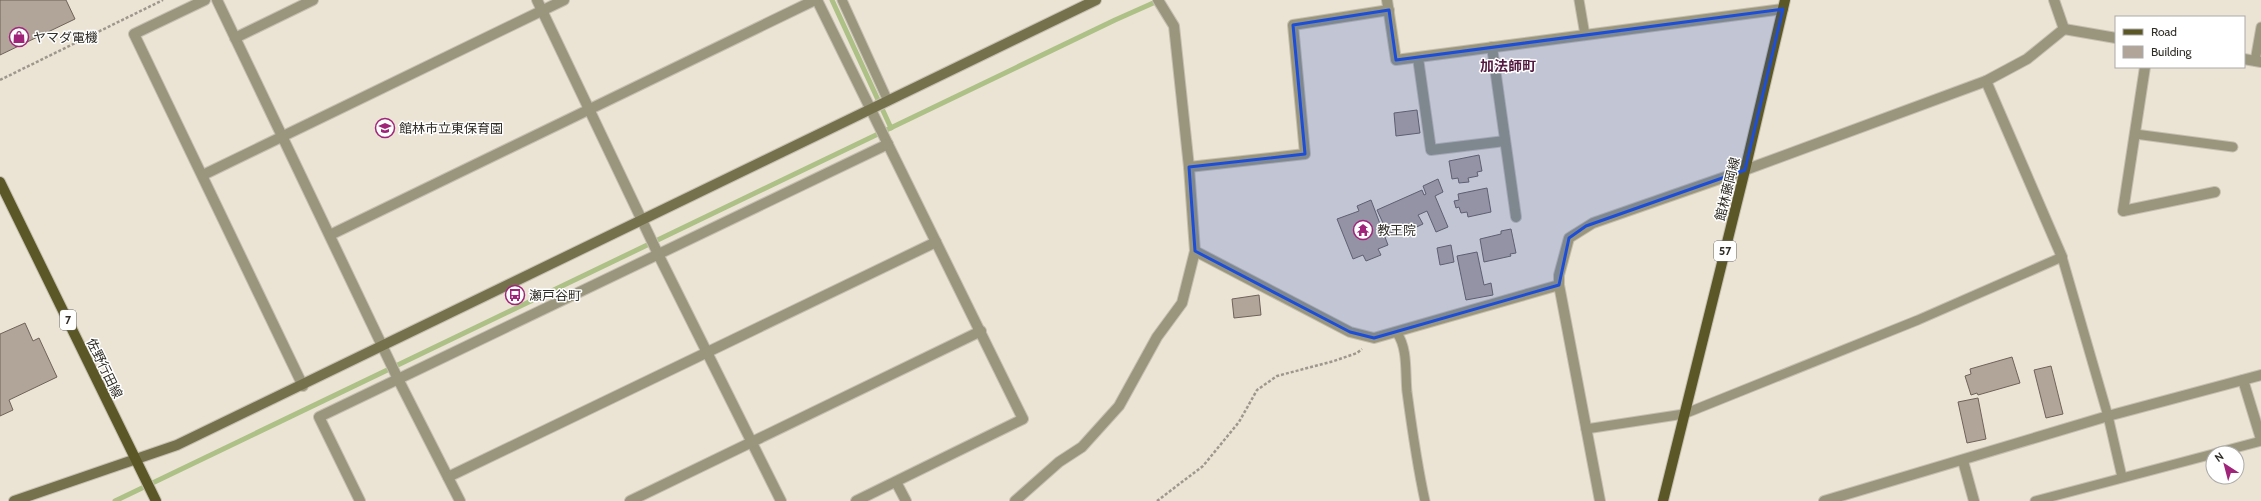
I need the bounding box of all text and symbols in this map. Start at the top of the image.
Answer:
legend [2115,16,2245,68]
text: Road [2151,24,2177,39]
shop icon: ヤマダ電機 [8,26,30,48]
place label: ヤマダ電機 [33,29,98,45]
text: Building [2151,44,2193,59]
district label: 加法師町 [1480,57,1536,75]
school or university icon: 館林市立東保育園 [374,117,396,139]
place label: 館林市立東保育園 [399,120,503,136]
street label: 館林藤岡線 [1711,156,1743,222]
temple icon: 教王院 [1352,219,1374,241]
place label: 教王院 [1377,222,1416,238]
road number: 57 [1714,241,1736,261]
bus stop icon: 瀬戸谷町 [504,284,526,306]
place label: 瀬戸谷町 [529,287,581,303]
road number: 7 [60,310,76,330]
street label: 佐野行田線 [84,335,126,401]
north arrow [2205,445,2245,485]
text: N [2212,449,2226,465]

